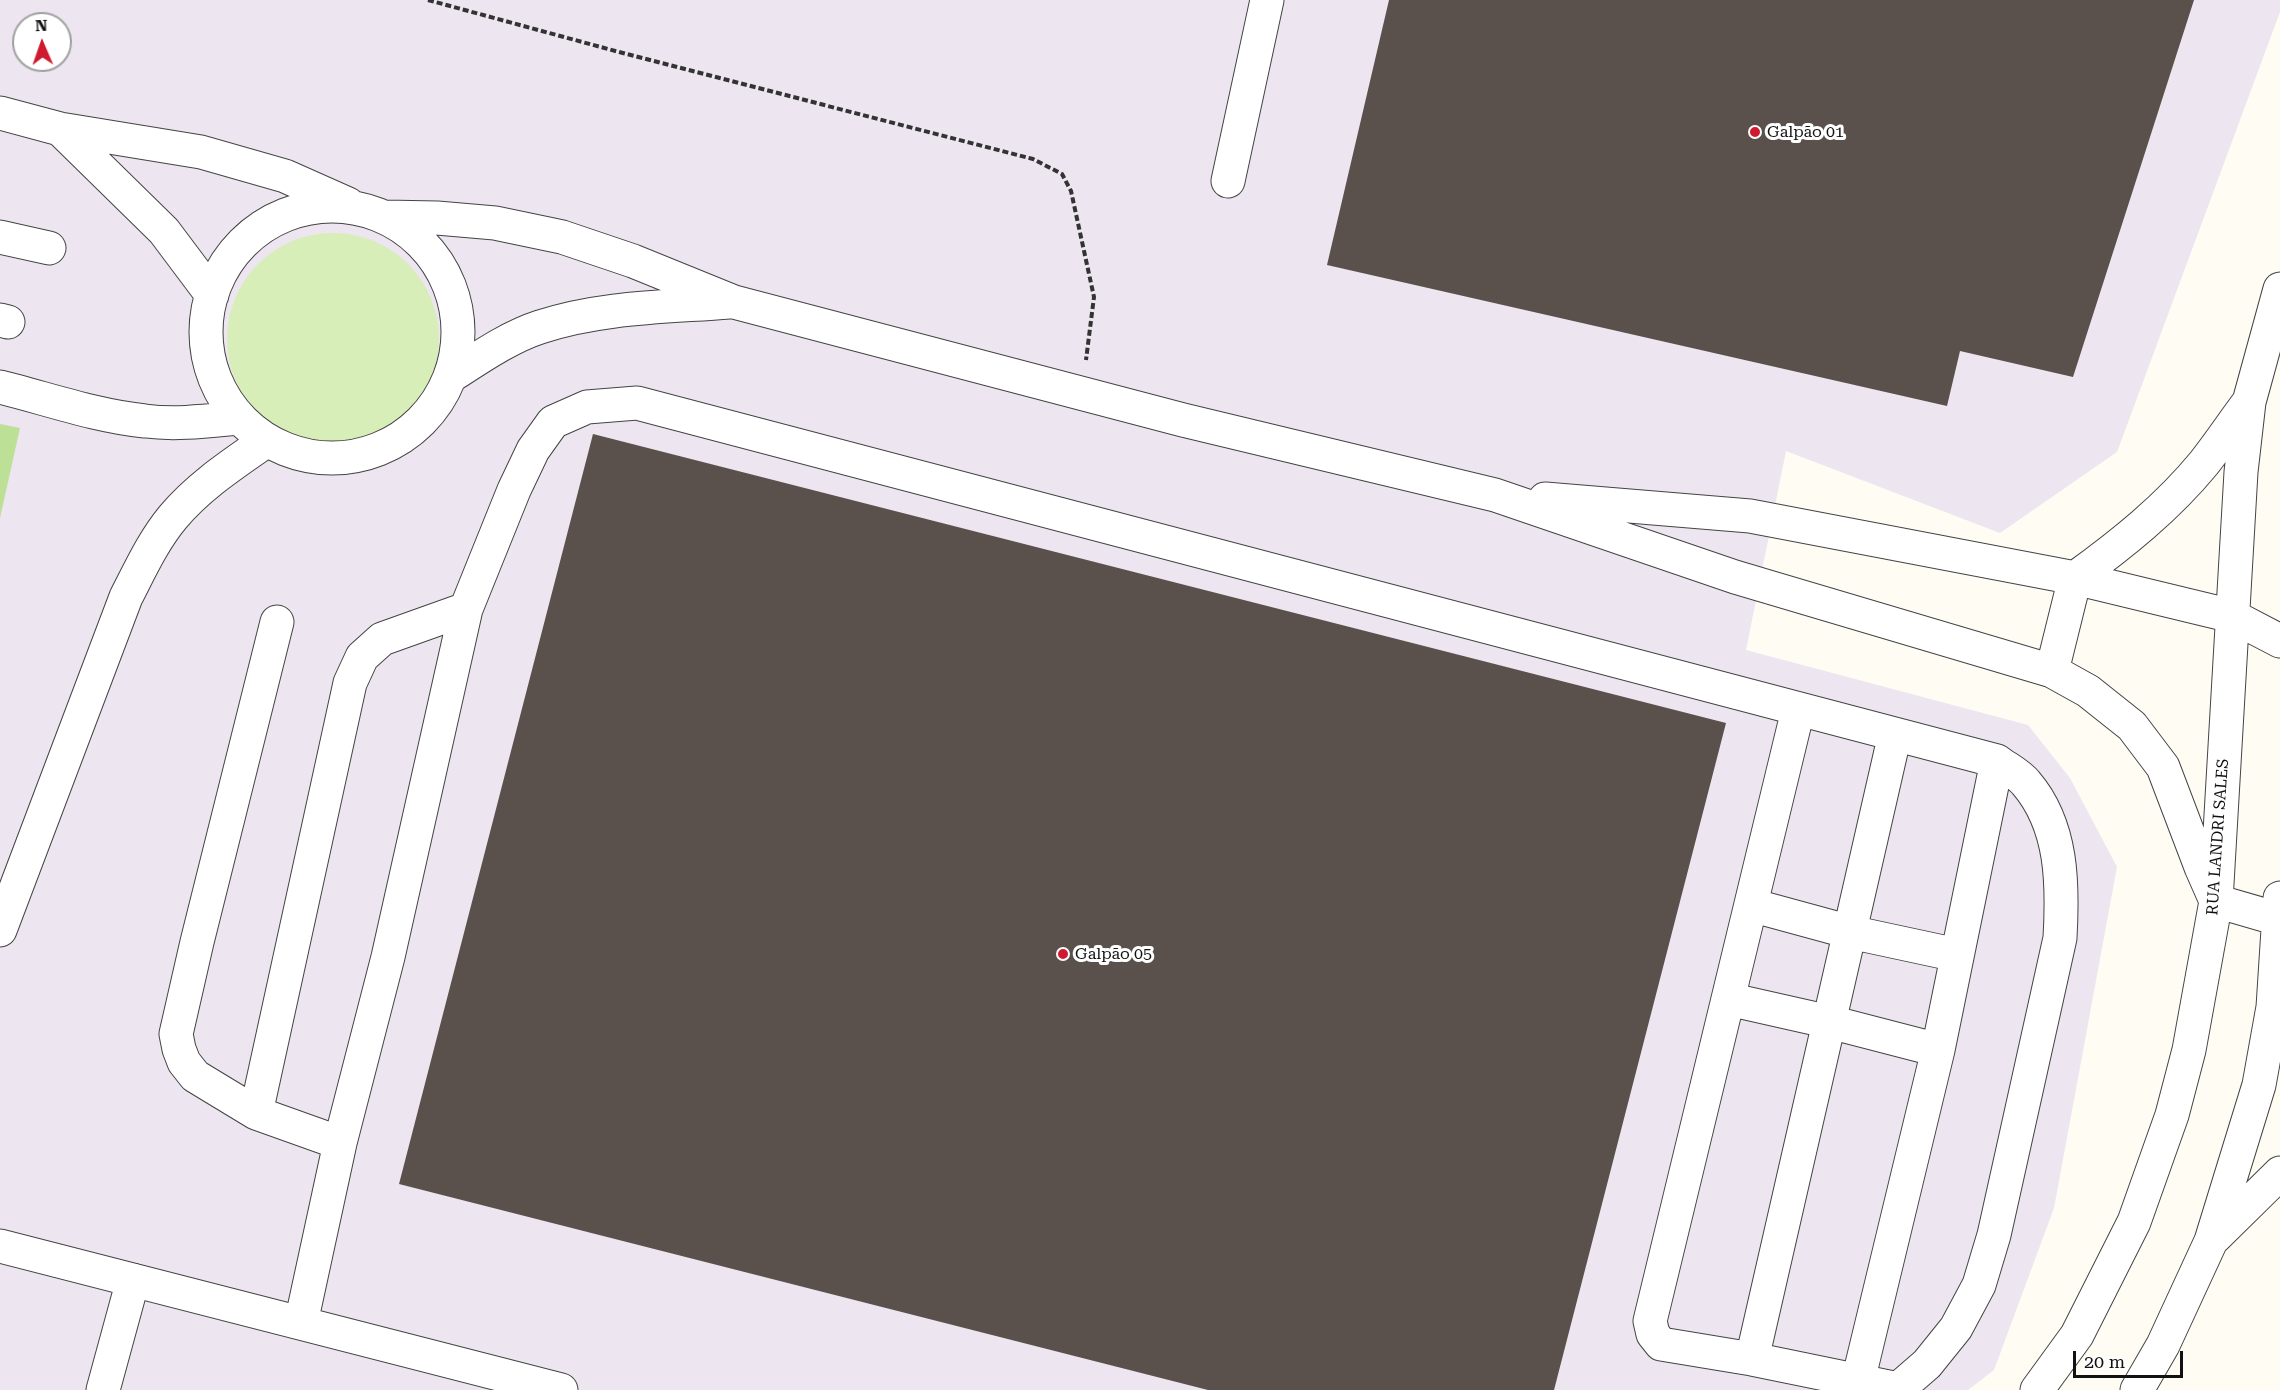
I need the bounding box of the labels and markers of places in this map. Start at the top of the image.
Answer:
place label: Galpão 01 [1767,122,1844,142]
marker: Galpão 01 [1748,125,1762,139]
place label: Galpão 05 [1075,944,1152,964]
marker: Galpão 05 [1056,947,1070,961]

